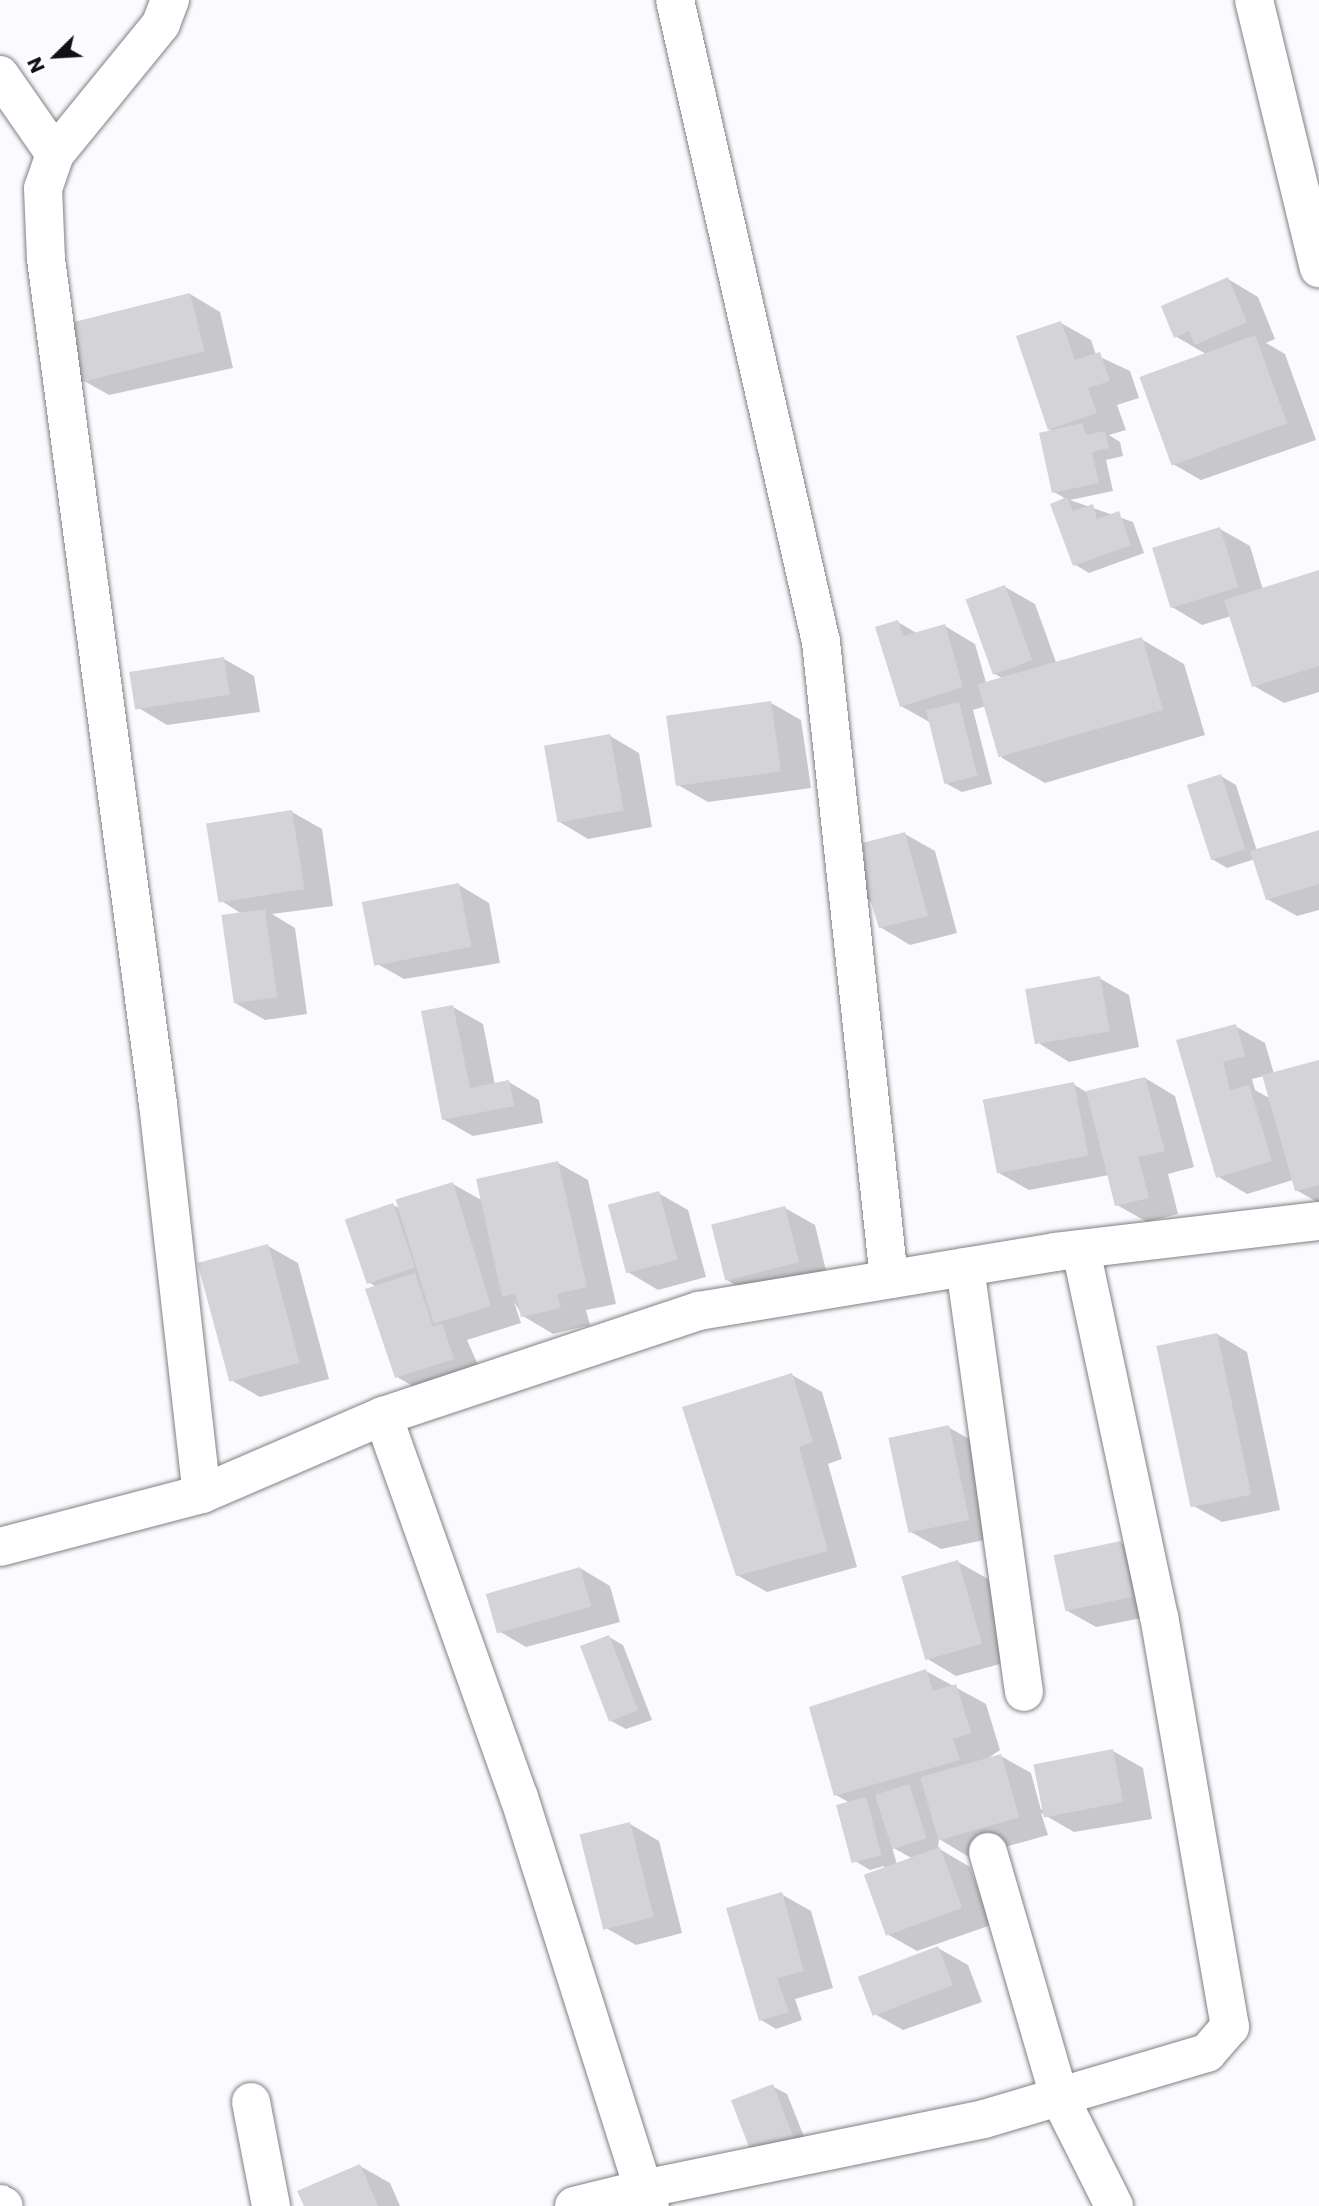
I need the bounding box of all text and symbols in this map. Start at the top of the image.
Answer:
north arrow [21,21,91,91]
text: N [21,53,52,77]

